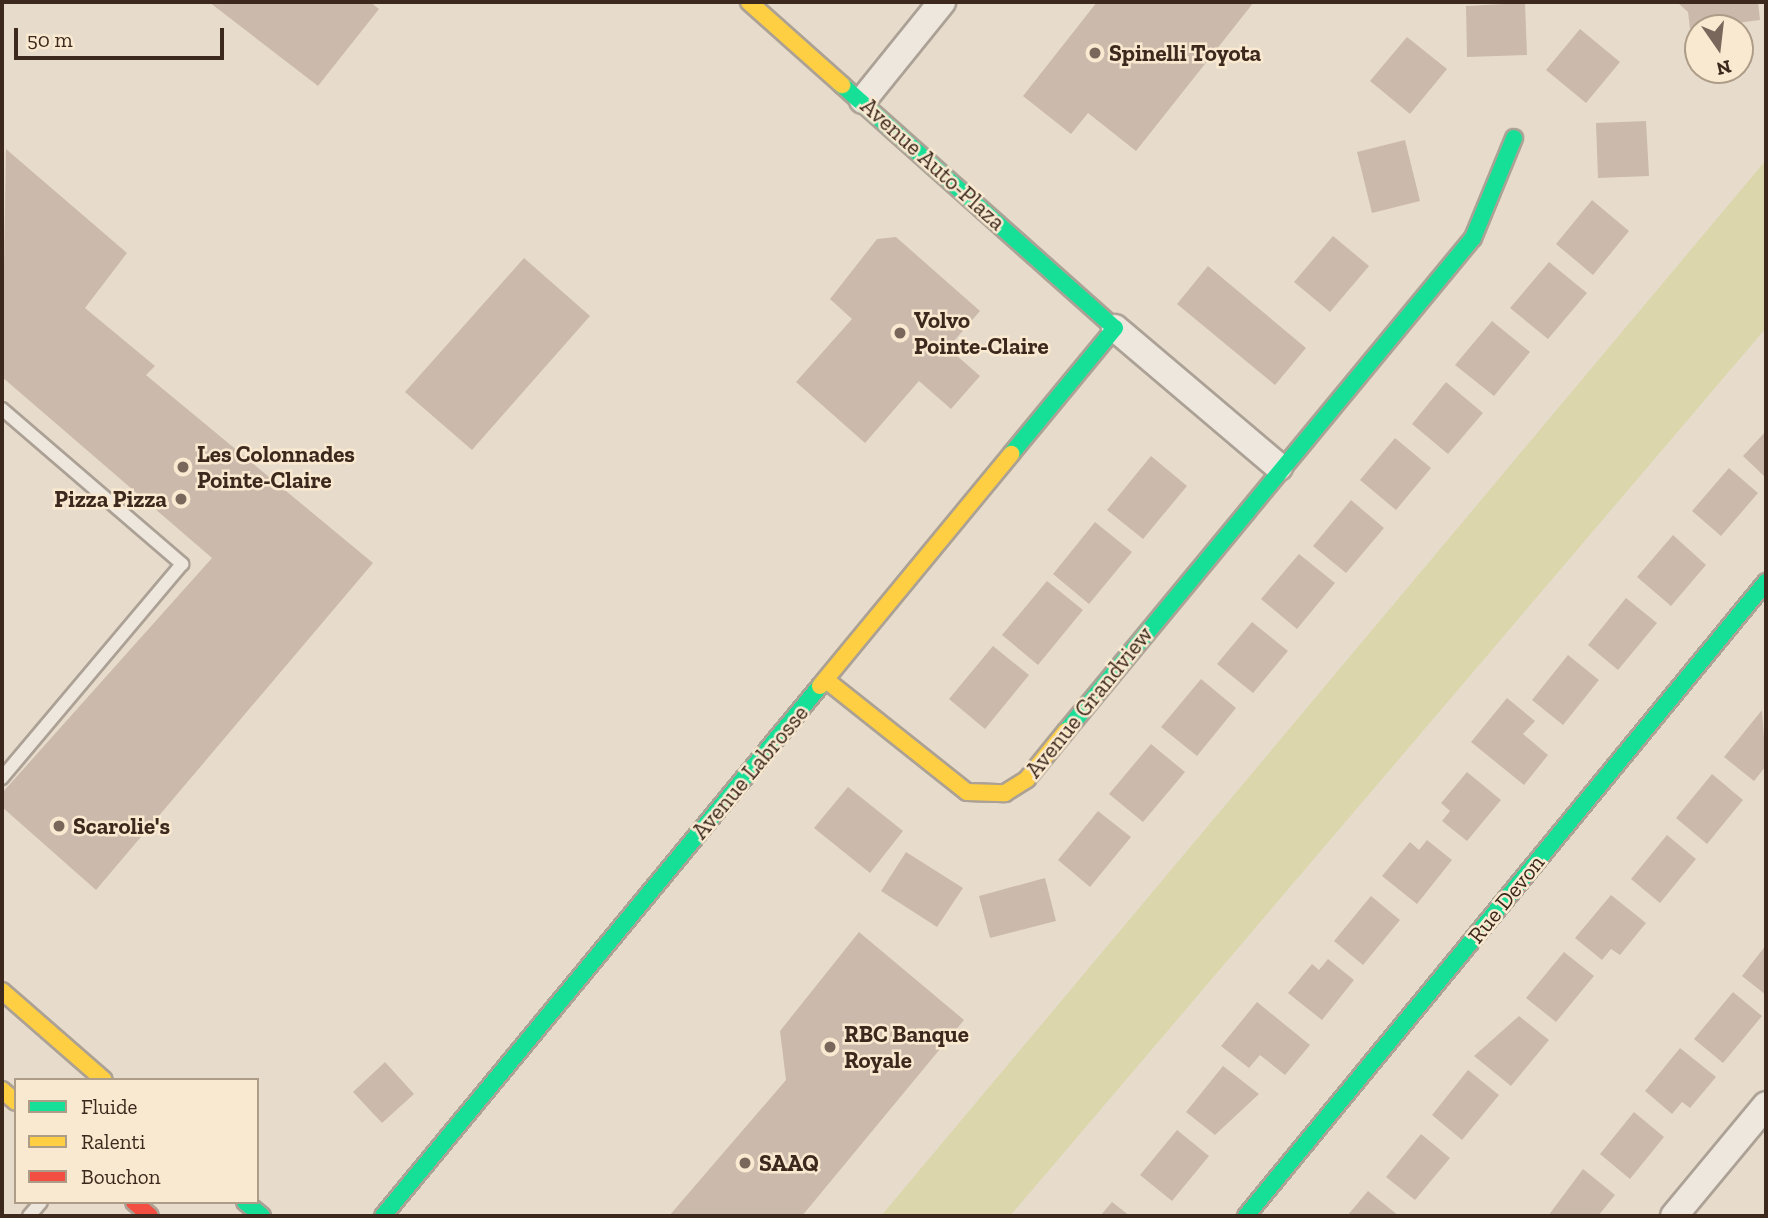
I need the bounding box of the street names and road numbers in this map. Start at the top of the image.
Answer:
street label: Avenue Auto-Plaza [855,92,1011,236]
street label: Avenue Grandview [1020,621,1158,783]
street label: Avenue Labrosse [686,699,814,845]
street label: Rue Devon [1462,849,1550,949]

